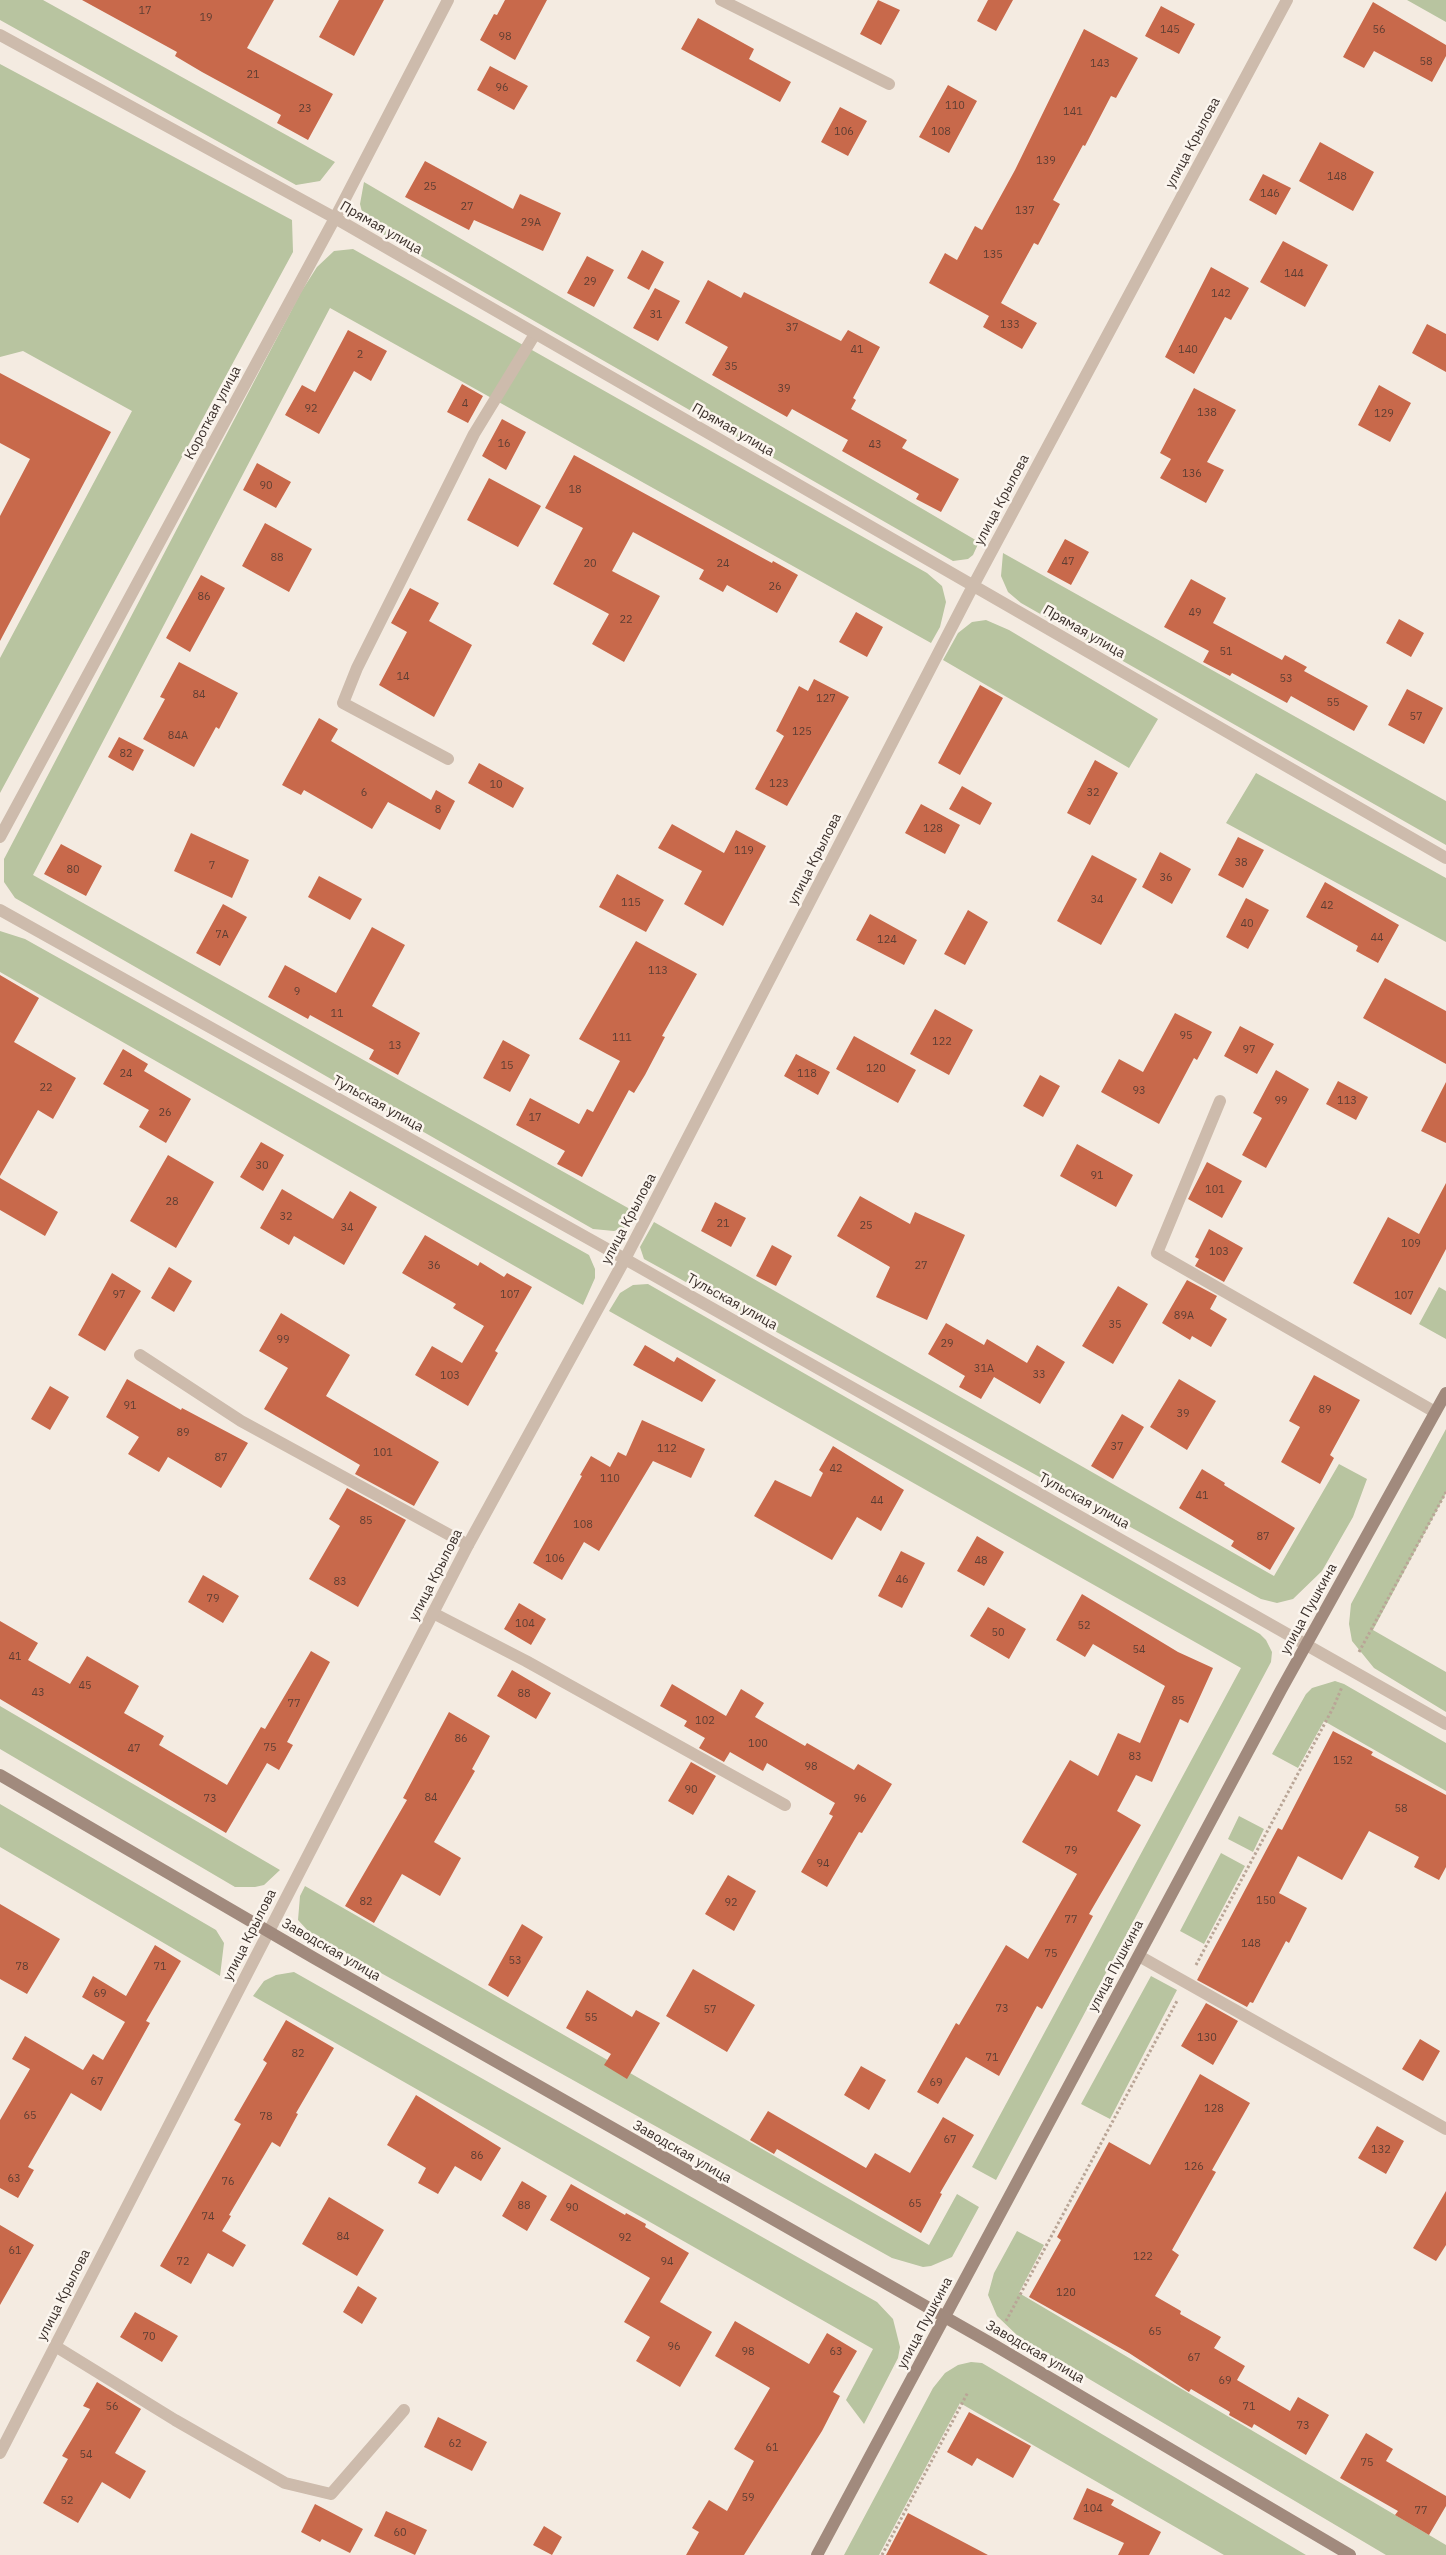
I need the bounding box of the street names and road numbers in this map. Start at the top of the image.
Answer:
street label: улица Крылова [1162,95,1224,191]
street label: Прямая улица [337,198,425,258]
street label: Короткая улица [181,363,245,463]
street label: Прямая улица [689,400,777,460]
street label: улица Крылова [971,452,1033,548]
street label: Прямая улица [1040,602,1128,662]
street label: улица Крылова [785,810,845,908]
street label: Тульская улица [330,1072,426,1136]
street label: улица Крылова [598,1171,660,1267]
street label: Тульская улица [684,1270,780,1334]
street label: Тульская улица [1036,1469,1132,1533]
street label: улица Крылова [406,1526,466,1624]
street label: улица Пушкина [1277,1561,1341,1657]
street label: улица Крылова [220,1886,280,1984]
street label: Заводская улица [279,1915,383,1985]
street label: улица Пушкина [1085,1917,1147,2015]
street label: Заводская улица [630,2117,734,2187]
street label: улица Крылова [34,2246,94,2344]
street label: улица Пушкина [894,2274,956,2372]
street label: Заводская улица [983,2317,1087,2387]

